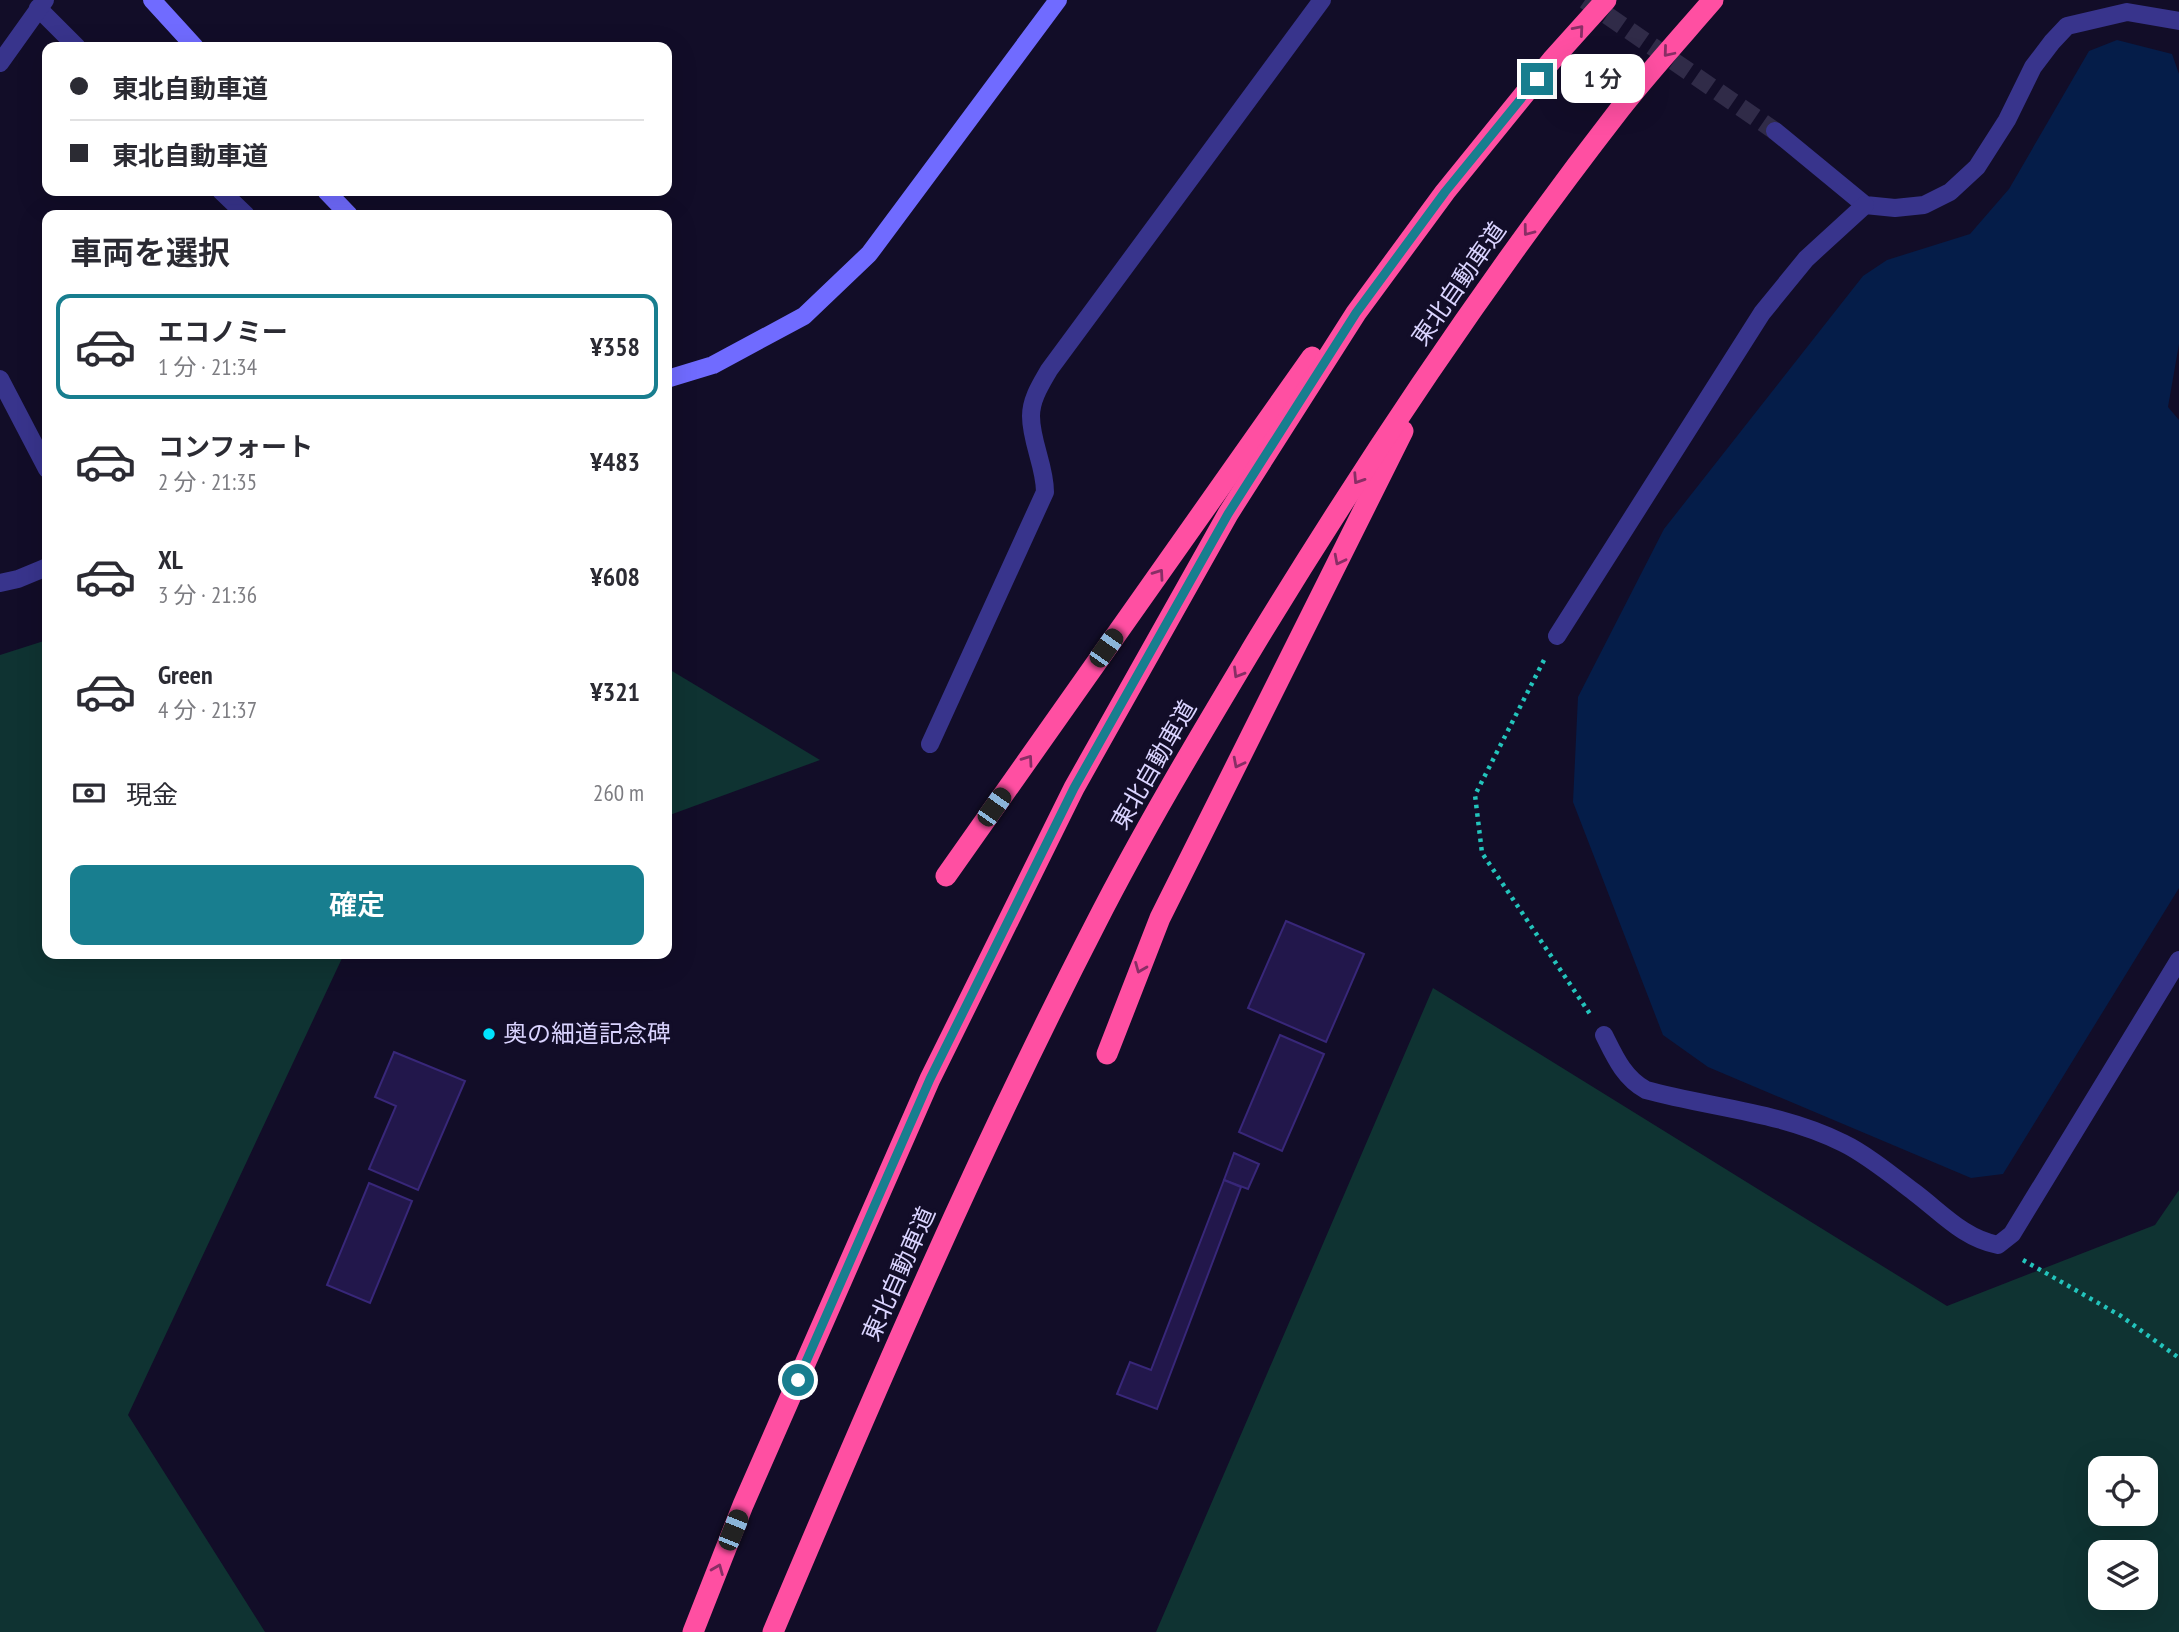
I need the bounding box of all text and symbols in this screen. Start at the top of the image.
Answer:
one-way arrow [1571,25,1583,38]
one-way arrow [1664,44,1676,57]
callout: 1 分 [1562,55,1646,104]
route end [1521,63,1553,95]
text: 1 分 [1584,64,1622,93]
text: 東北自動車道 [112,72,268,105]
text: 東北自動車道 [112,139,268,172]
street label: 東北自動車道 [1405,216,1513,352]
one-way arrow [1523,223,1536,235]
text: 車両を選択 [70,231,230,273]
icon: car [74,315,137,378]
text: エコノミー [158,315,288,348]
text: ¥358 [590,330,640,363]
text: 1 分 · 21:34 [158,352,257,381]
icon: car [74,430,137,493]
text: コンフォート [158,430,313,463]
text: ¥483 [590,445,640,478]
text: 2 分 · 21:35 [158,467,257,496]
one-way arrow [1354,472,1367,485]
text: XL [158,543,183,576]
icon: car [74,545,137,608]
one-way arrow [1334,552,1348,565]
text: ¥608 [590,560,640,593]
one-way arrow [1151,569,1163,582]
text: 3 分 · 21:36 [158,580,257,609]
car [1086,625,1127,671]
text: Green [158,658,213,691]
icon: car [74,660,137,723]
one-way arrow [1233,665,1246,678]
text: ¥321 [590,675,640,708]
text: 4 分 · 21:37 [158,695,257,724]
street label: 東北自動車道 [1104,695,1203,835]
one-way arrow [1020,755,1032,768]
one-way arrow [1232,756,1246,768]
icon: cash [70,774,108,812]
text: 現金 [126,778,178,811]
text: 260 m [593,778,644,807]
car [974,784,1015,830]
button: 確定 [70,865,644,945]
one-way arrow [1135,962,1149,974]
place label: 奥の細道記念碑 [503,1018,671,1049]
marker: 奥の細道記念碑 [481,1026,497,1042]
street label: 東北自動車道 [855,1202,942,1346]
route start [782,1364,814,1396]
map controls [2088,1456,2158,1610]
button: locate [2088,1456,2158,1526]
car [716,1507,751,1553]
button: layers [2088,1540,2158,1610]
one-way arrow [709,1563,723,1575]

